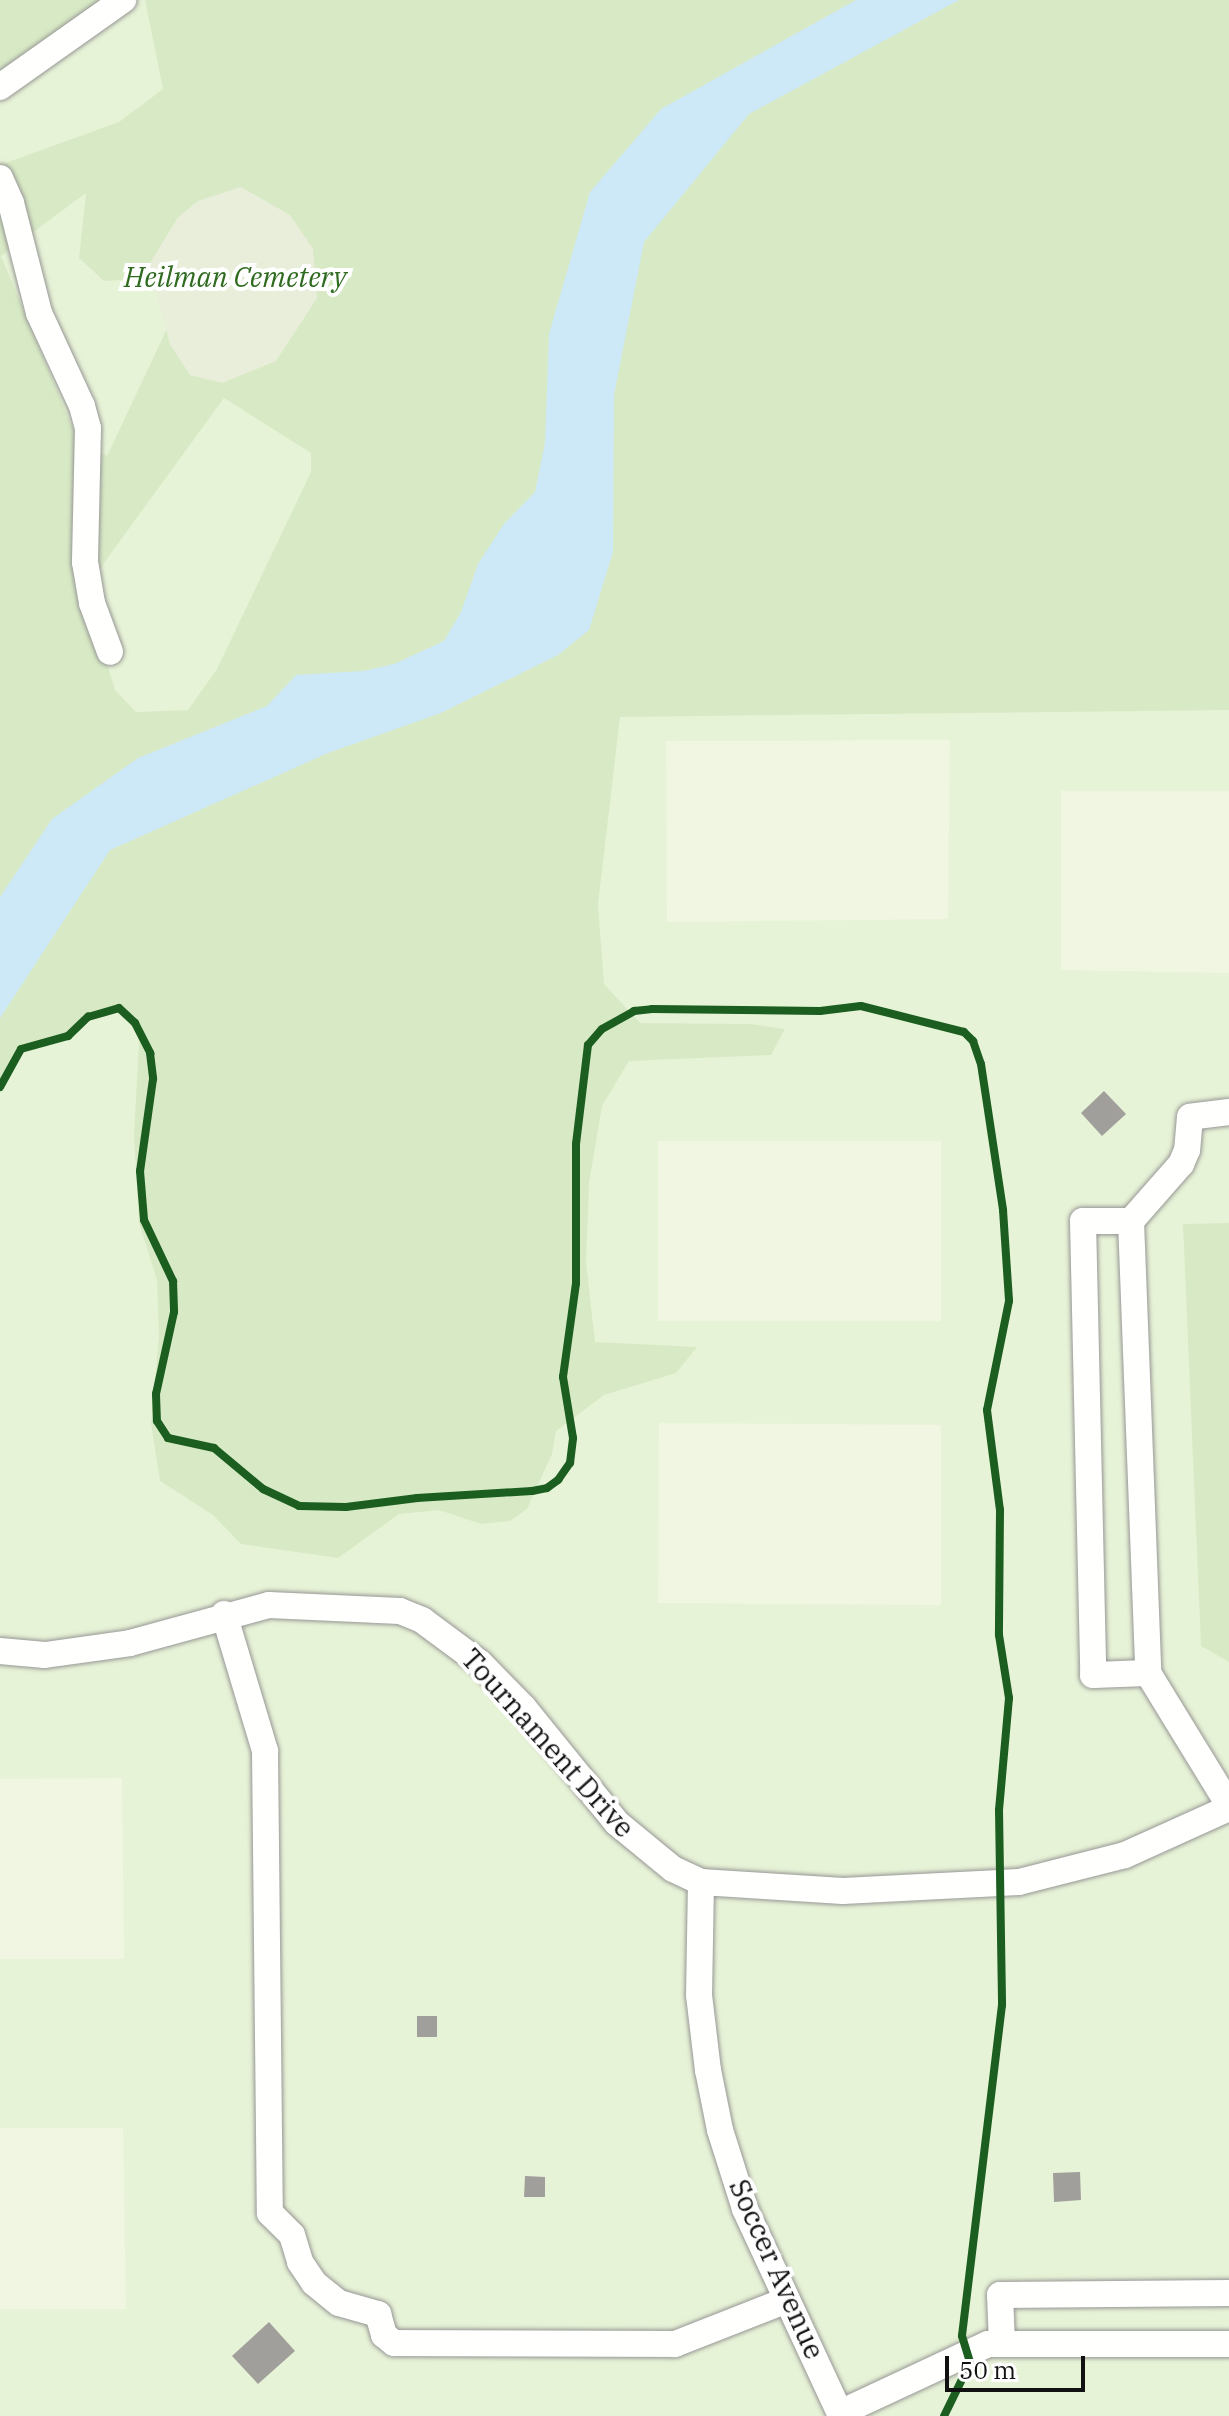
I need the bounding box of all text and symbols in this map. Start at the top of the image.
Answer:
park label: Heilman Cemetery [124,260,346,294]
street label: Tournament Drive [454,1642,642,1844]
street label: Soccer Avenue [722,2174,832,2364]
scale bar [949,2340,1089,2390]
text: 50 m [959,2354,1016,2386]

